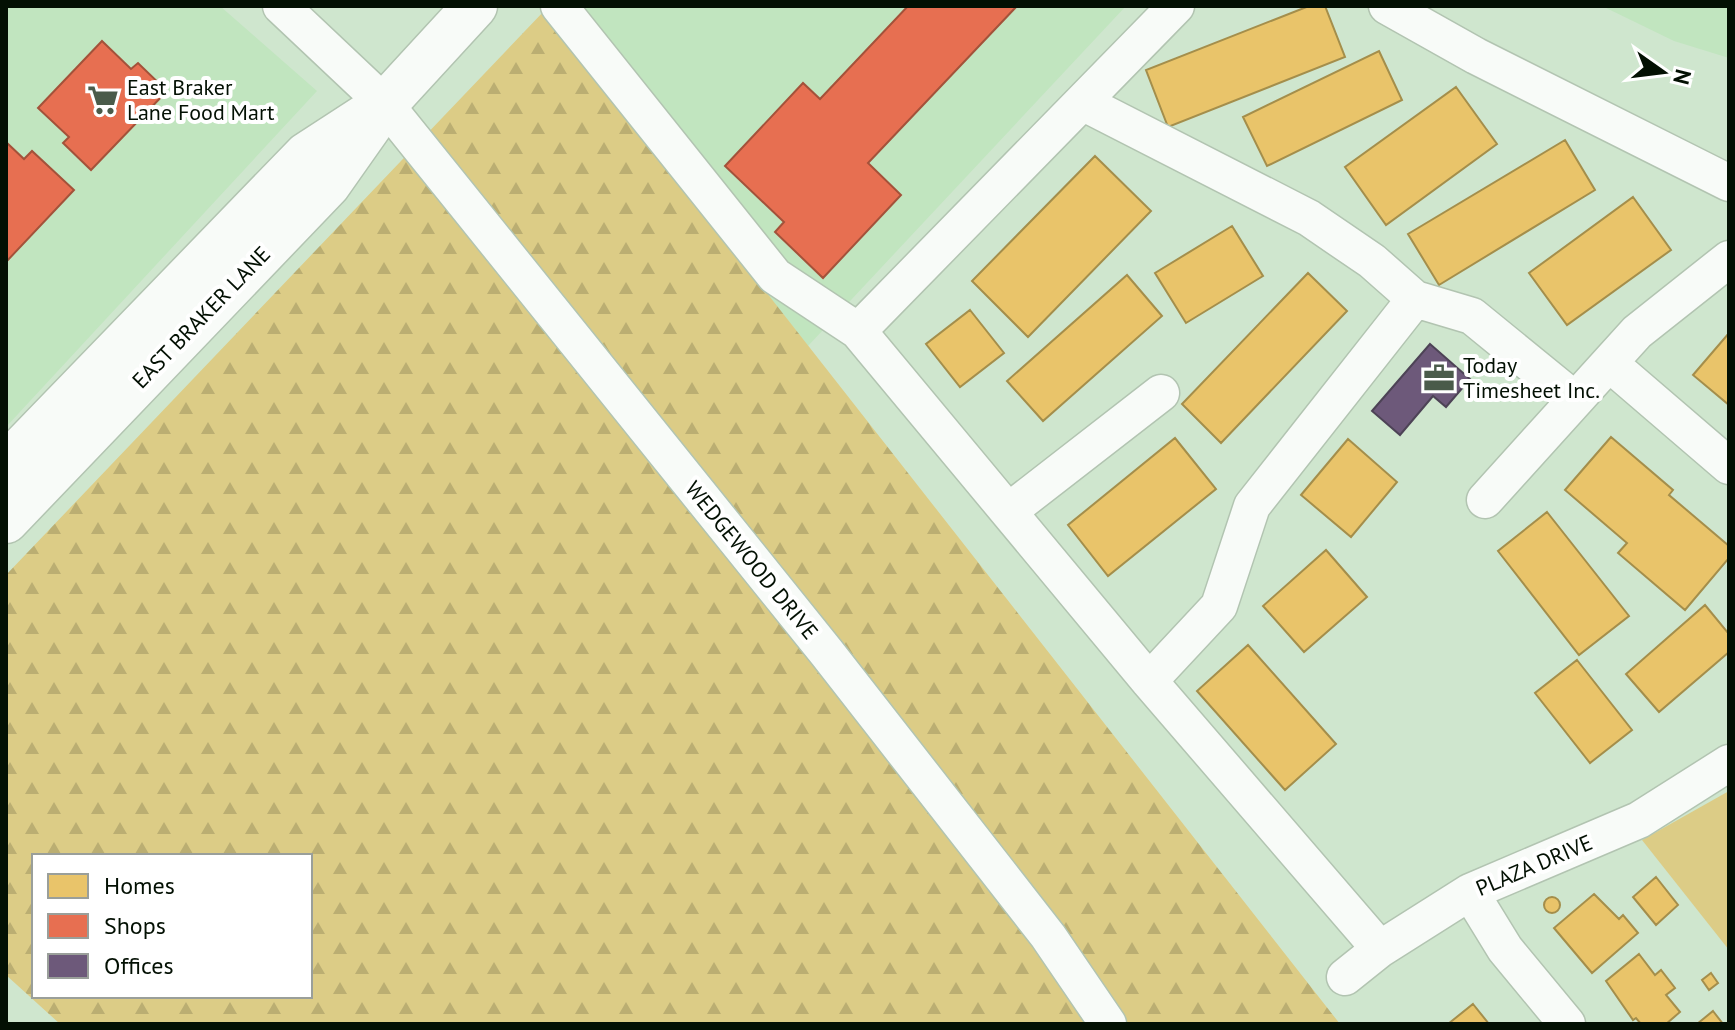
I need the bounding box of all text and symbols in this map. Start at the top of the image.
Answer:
north arrow [1623,32,1703,112]
text: N [1667,66,1698,87]
place label: East Braker Lane Food Mart [127,73,275,126]
supermarket icon: East Braker Lane Food Mart [86,83,120,117]
street label: EAST BRAKER LANE [126,240,276,394]
place label: Today Timesheet Inc. [1463,351,1600,404]
office icon: Today Timesheet Inc. [1422,361,1456,395]
street label: WEDGEWOOD DRIVE [679,475,825,645]
street label: PLAZA DRIVE [1471,828,1597,902]
legend [32,854,312,998]
text: Homes [104,870,175,901]
text: Shops [104,910,166,941]
text: Offices [104,950,174,981]

